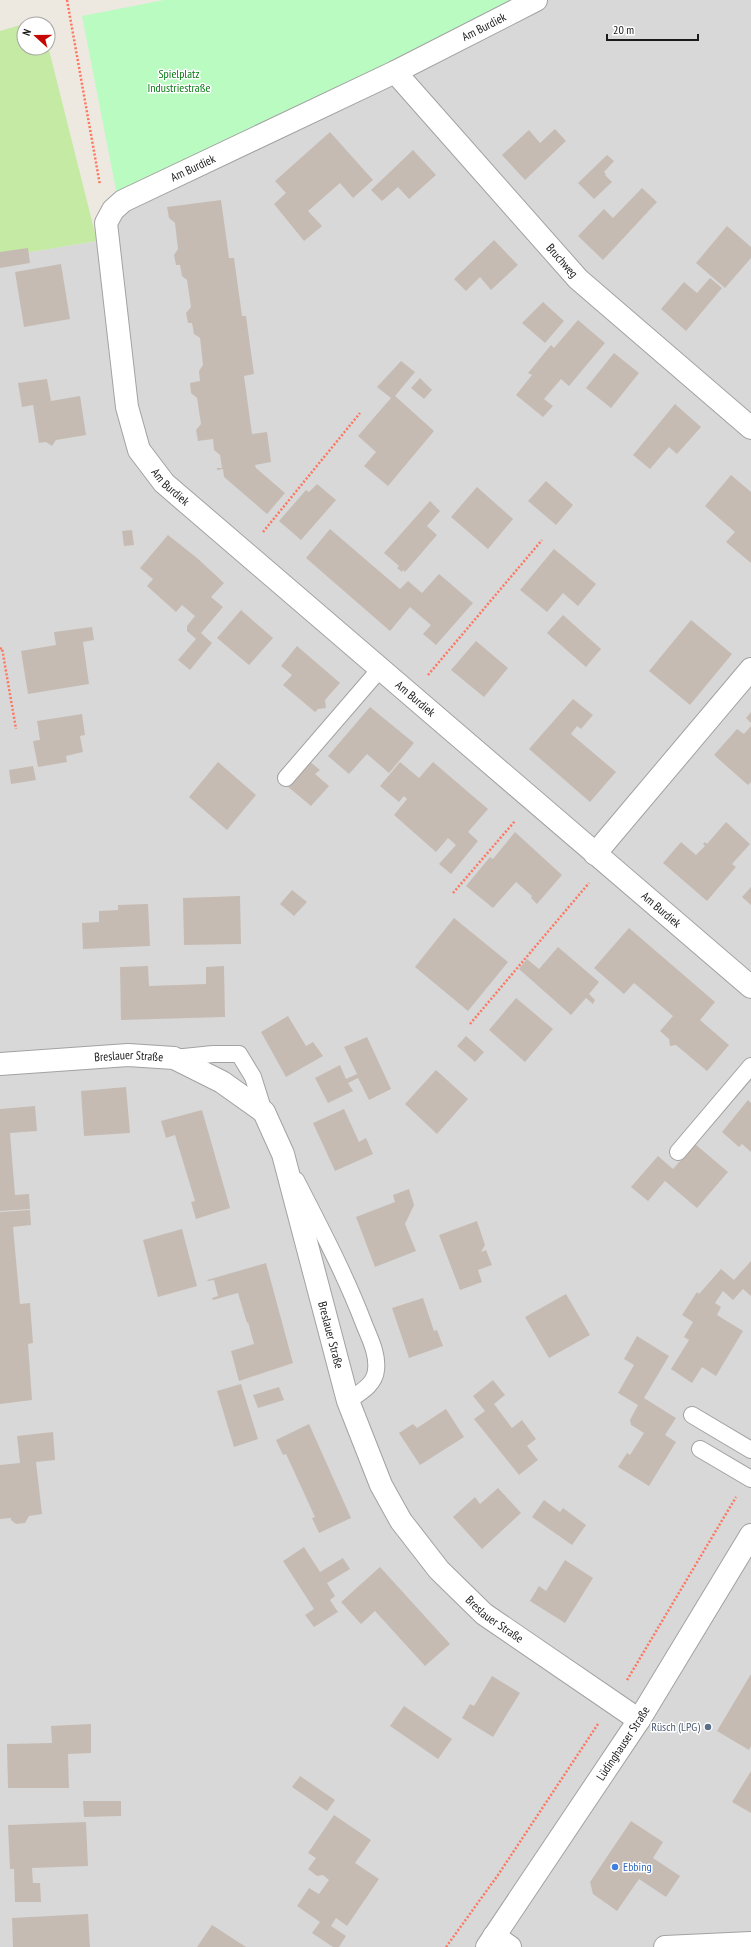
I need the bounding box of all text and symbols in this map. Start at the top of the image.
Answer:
street label: Am Burdiek [459,9,509,44]
north arrow [16,16,56,56]
scale bar [607,16,698,42]
text: 20 m [613,22,634,37]
text: N [19,27,34,38]
park label: Spielplatz Industriestraße [148,66,211,95]
street label: Am Burdiek [168,151,218,184]
street label: Bruchweg [543,240,581,281]
street label: Am Burdiek [148,465,193,509]
street label: Am Burdiek [393,677,439,720]
street label: Am Burdiek [638,888,685,931]
street label: Breslauer Straße [94,1047,164,1064]
street label: Breslauer Straße [315,1300,347,1370]
street label: Breslauer Straße [463,1592,526,1646]
street label: Lüdinghauser Straße [593,1703,653,1783]
place label: Rüsch (LPG) [651,1719,700,1734]
marker: Rüsch (LPG) [703,1722,713,1732]
place label: Ebbing [623,1859,652,1874]
marker: Ebbing [610,1862,620,1872]

